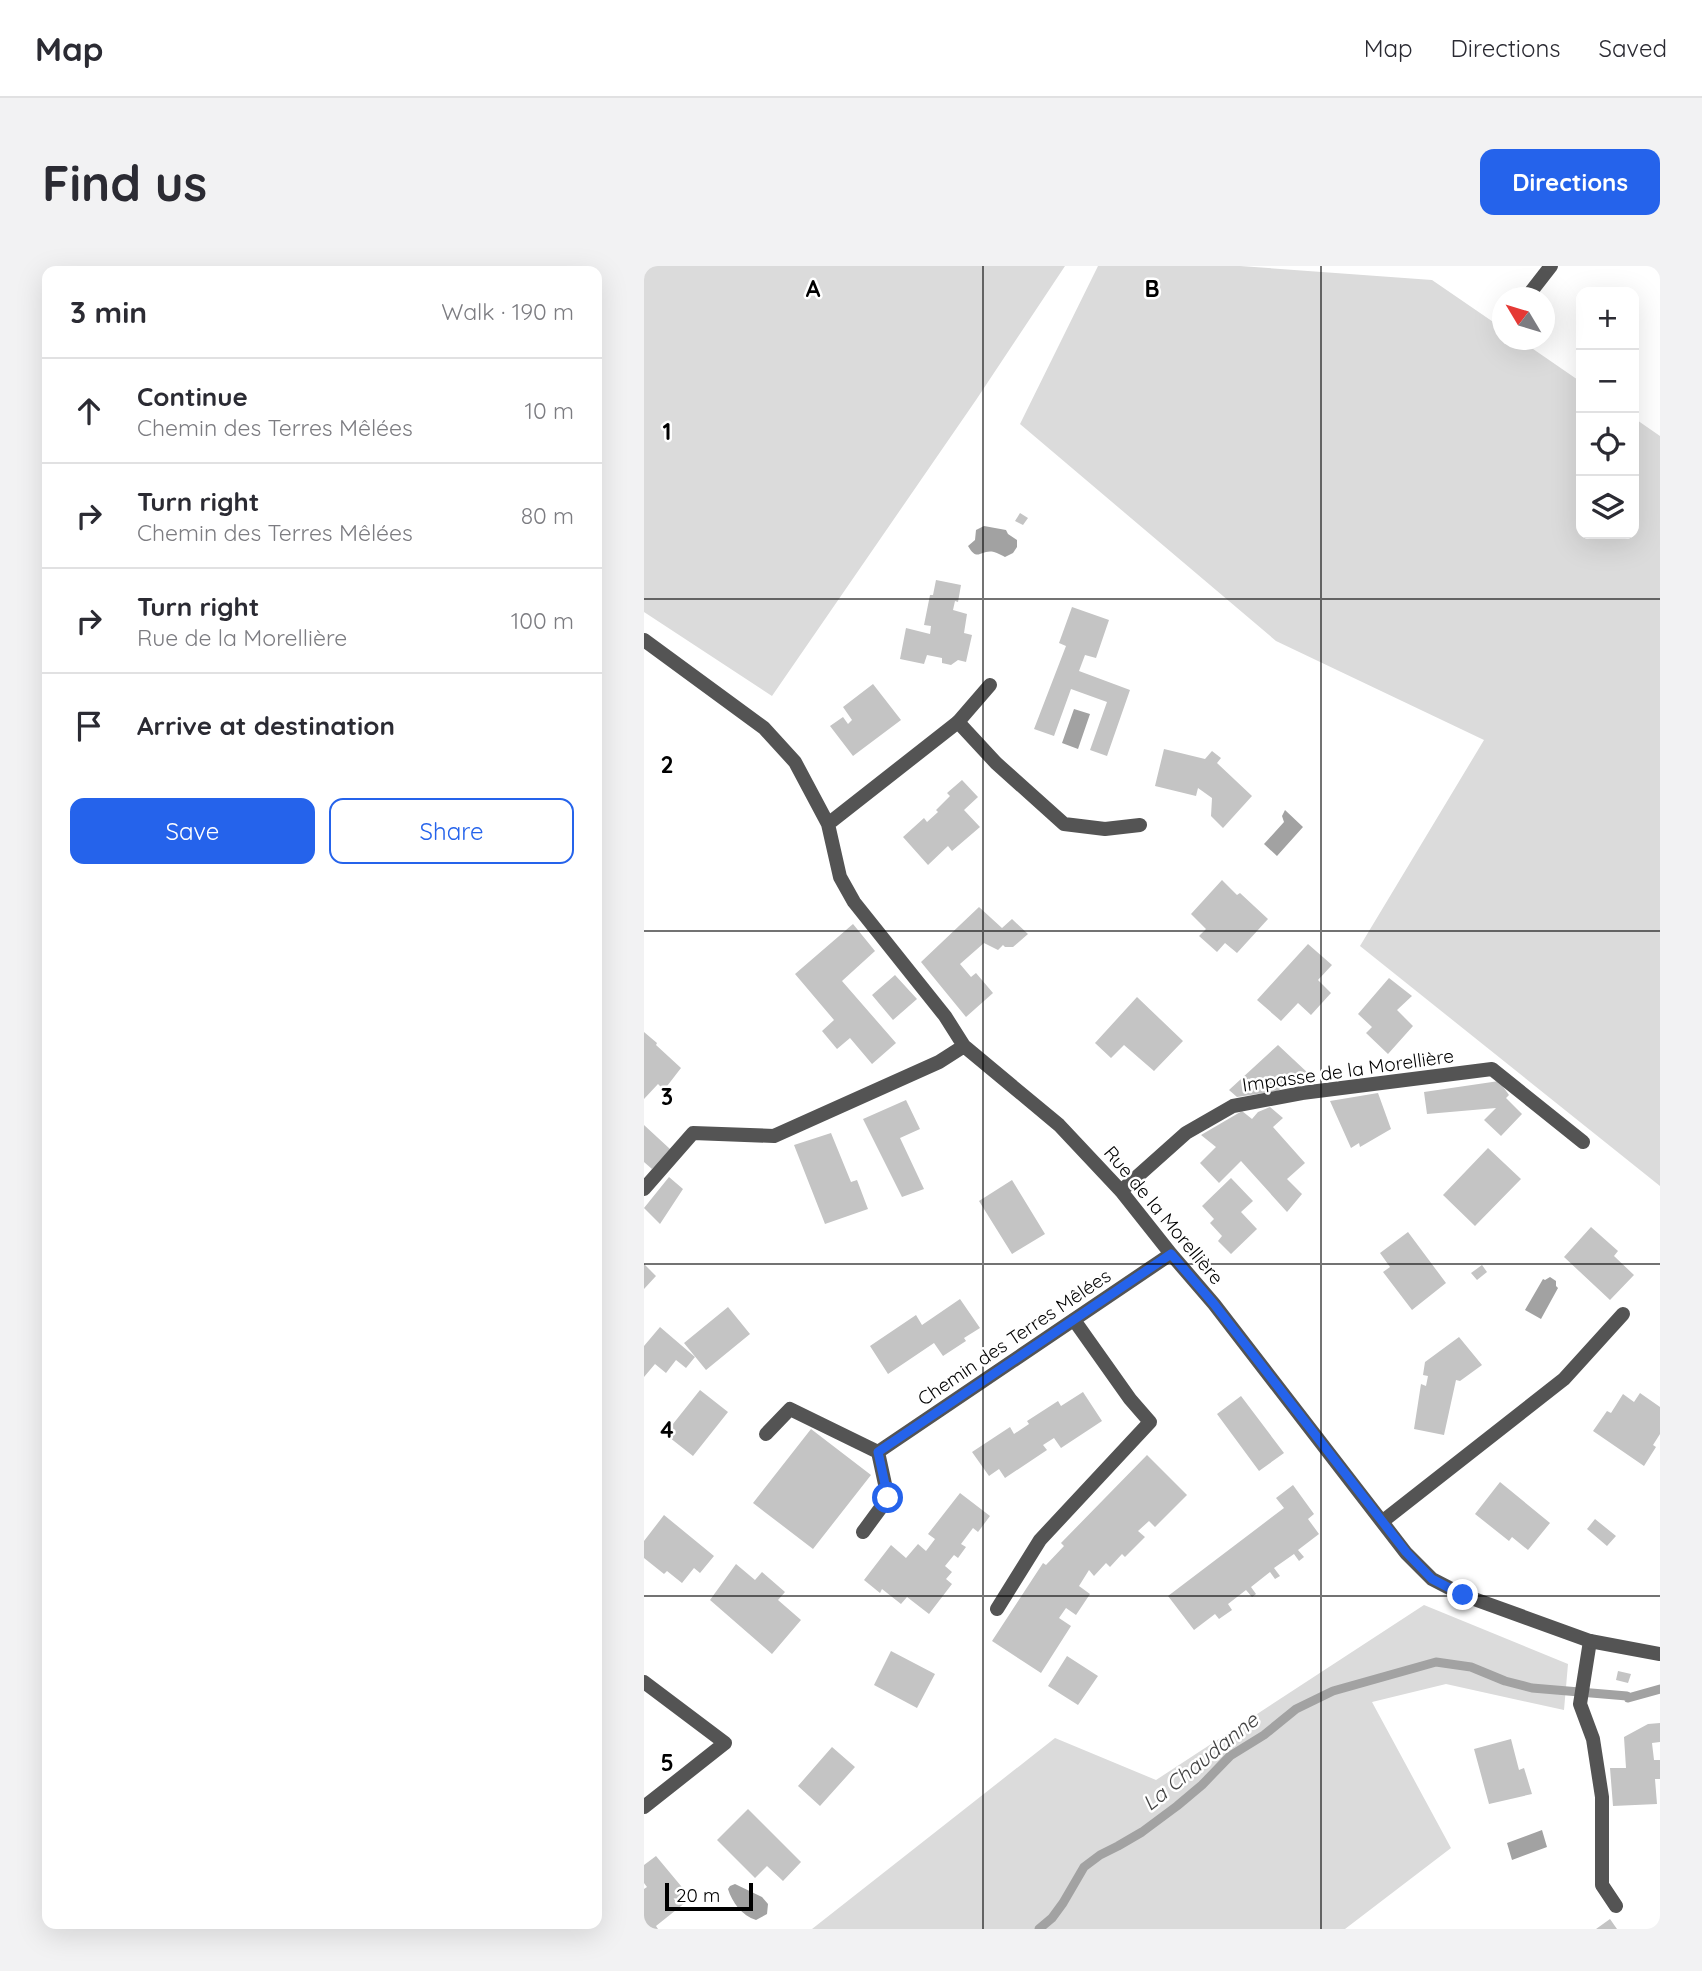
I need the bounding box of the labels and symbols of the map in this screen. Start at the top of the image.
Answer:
text: A [806,274,821,303]
text: B [1144,274,1160,303]
north arrow [1492,287,1555,350]
text: 1 [663,417,671,446]
text: 2 [660,750,674,779]
street label: Impasse de la Morellière [1241,1043,1455,1097]
text: 3 [661,1082,673,1111]
street label: Rue de la Morellière [1099,1141,1229,1289]
street label: Chemin des Terres Mêlées [913,1263,1115,1411]
text: 4 [660,1415,674,1444]
route start [872,1482,903,1513]
route end [1447,1579,1478,1610]
water label: La Chaudanne [1137,1706,1264,1816]
text: 5 [660,1748,674,1777]
scale bar [665,1880,752,1912]

